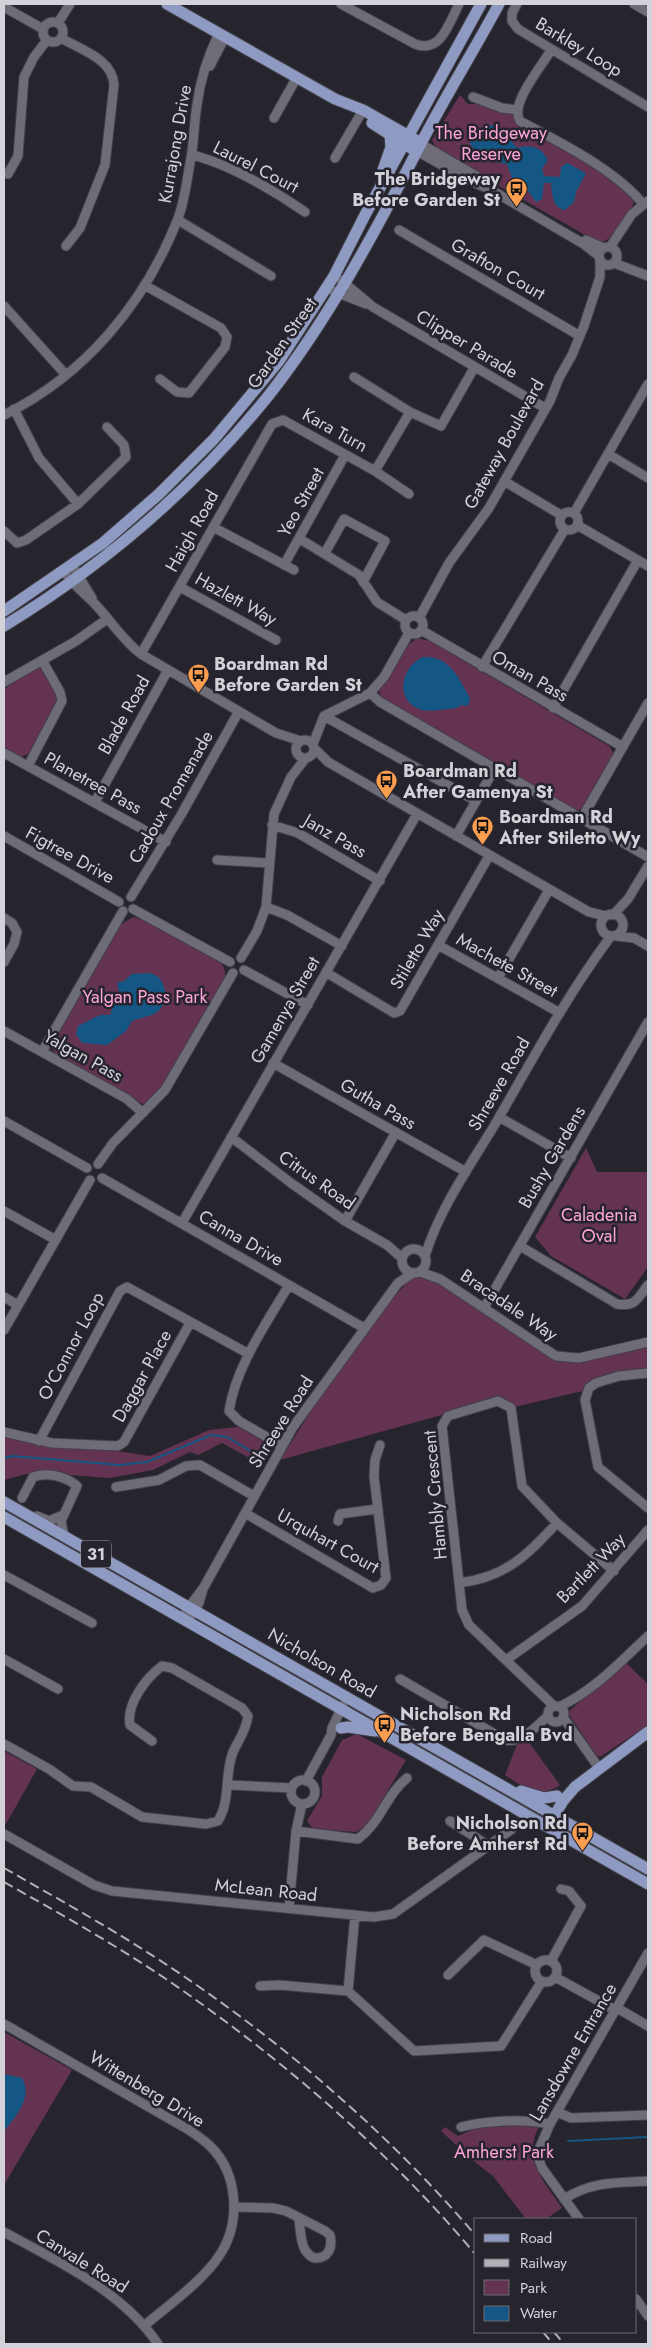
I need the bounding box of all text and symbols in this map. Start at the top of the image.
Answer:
street label: Barkley Loop [531,11,627,83]
street label: Kurrajong Drive [152,83,198,205]
park label: The Bridgeway Reserve [435,120,547,167]
street label: Laurel Court [209,134,304,200]
place label: The Bridgeway Before Garden St [352,166,501,213]
bus stop icon: The Bridgeway Before Garden St [504,177,528,208]
street label: Grafton Court [446,231,551,307]
street label: Garden Street [241,292,323,394]
street label: Clipper Parade [411,303,523,385]
street label: Gateway Boulevard [457,374,551,514]
street label: Kara Turn [298,401,372,459]
street label: Yeo Street [271,462,331,541]
street label: Haigh Road [159,485,225,577]
street label: Hazlett Way [190,566,282,632]
street label: Oman Pass [487,644,573,708]
place label: Boardman Rd Before Garden St [214,651,362,698]
bus stop icon: Boardman Rd Before Garden St [186,662,210,693]
street label: Blade Road [92,671,156,759]
street label: Cadoux Promenade [122,726,220,868]
street label: Planetree Pass [39,745,147,821]
place label: Boardman Rd After Gamenya St [402,758,553,805]
bus stop icon: Boardman Rd After Gamenya St [375,769,399,800]
place label: Boardman Rd After Stiletto Wy [498,804,641,851]
street label: Janz Pass [297,807,371,864]
bus stop icon: Boardman Rd After Stiletto Wy [471,815,495,846]
street label: Figtree Drive [21,820,119,890]
street label: Stiletto Way [384,904,450,994]
street label: Machete Street [452,926,563,1004]
street label: Gamenya Street [244,951,327,1069]
park label: Yalgan Pass Park [83,984,207,1010]
street label: Yalgan Pass [38,1023,128,1089]
street label: Shreeve Road [462,1032,536,1136]
street label: Gutha Pass [335,1072,421,1136]
street label: Bushy Gardens [512,1101,592,1213]
street label: Citrus Road [273,1144,361,1216]
park label: Caladenia Oval [561,1202,637,1249]
street label: Canna Drive [194,1203,288,1273]
street label: Bracadale Way [455,1263,563,1347]
street label: O'Connor Loop [32,1287,110,1405]
street label: Daggar Place [106,1325,178,1427]
street label: Shreeve Road [242,1371,320,1473]
street label: Hambly Crescent [416,1429,454,1561]
street label: Urquhart Court [272,1502,384,1580]
street label: Bartlett Way [551,1527,631,1609]
road number: 31 [81,1540,111,1568]
street label: Nicholson Road [263,1621,381,1705]
place label: Nicholson Rd Before Bengalla Bvd [400,1701,573,1748]
bus stop icon: Nicholson Rd Before Bengalla Bvd [372,1712,396,1743]
place label: Nicholson Rd Before Amherst Rd [407,1810,567,1857]
bus stop icon: Nicholson Rd Before Amherst Rd [571,1821,595,1852]
street label: McLean Road [213,1872,319,1908]
street label: Lansdowne Entrance [523,1978,623,2126]
street label: Wittenberg Drive [84,2044,210,2134]
park label: Amherst Park [454,2139,554,2165]
legend [474,2218,637,2333]
street label: Canvale Road [31,2222,133,2300]
text: Road [520,2227,552,2249]
text: Railway [520,2252,567,2274]
text: Park [520,2277,547,2299]
text: Water [520,2302,558,2324]

